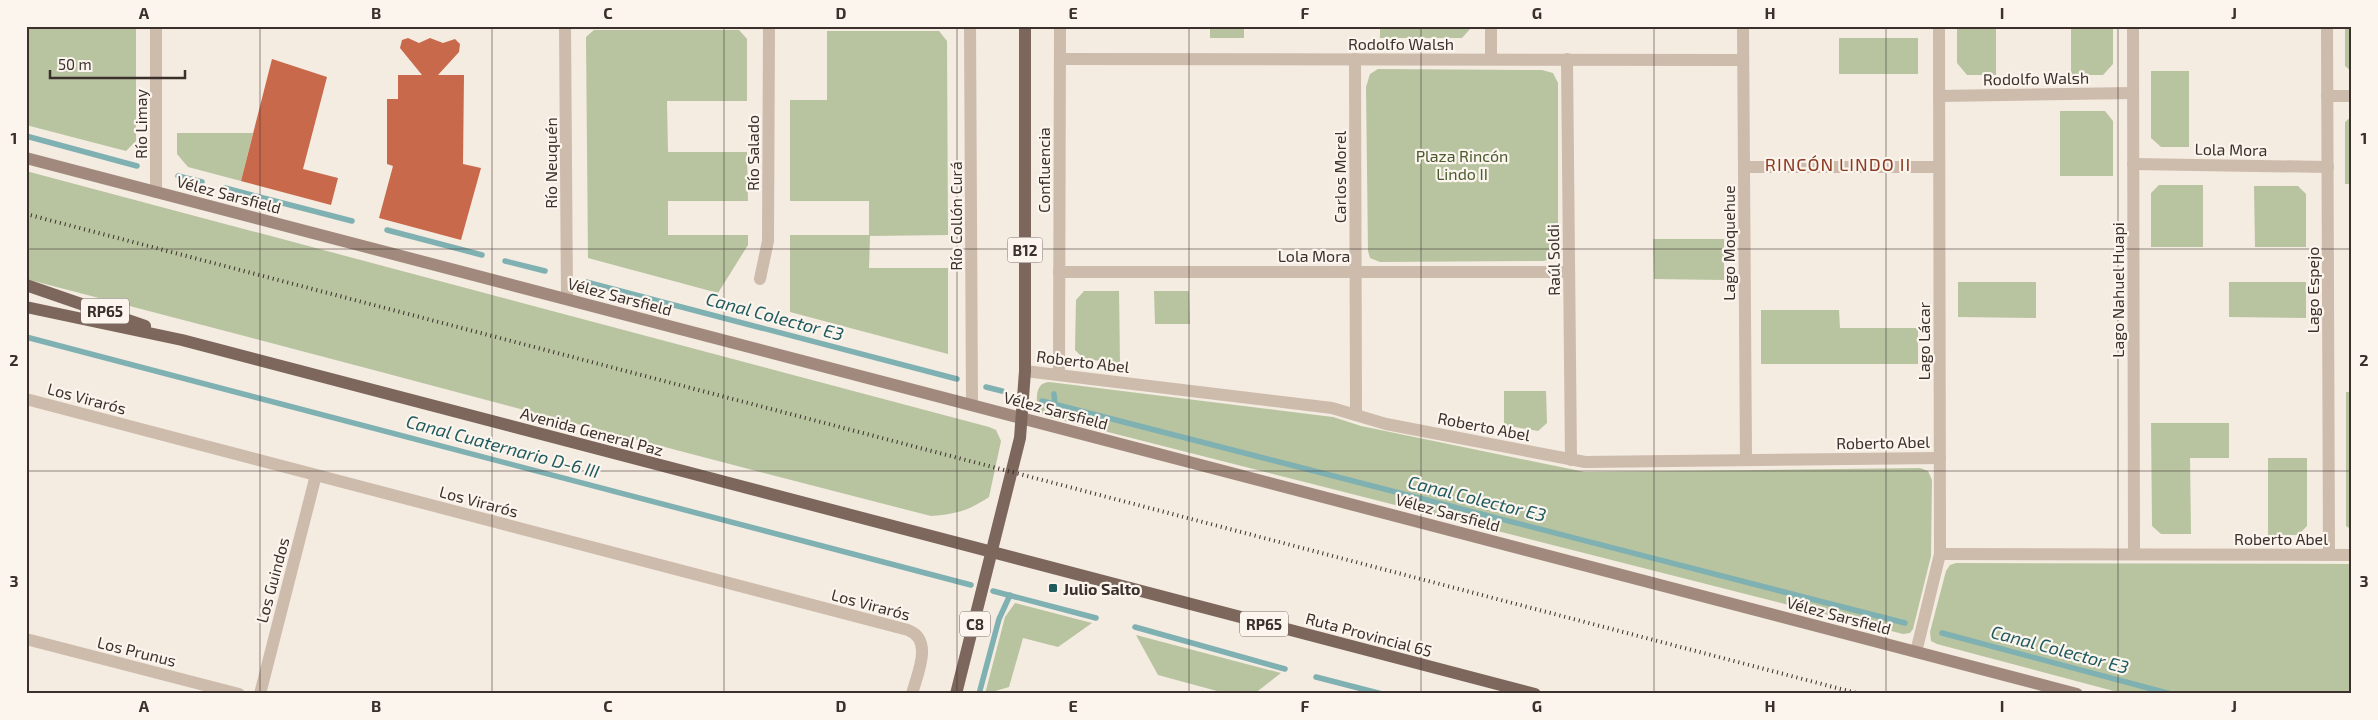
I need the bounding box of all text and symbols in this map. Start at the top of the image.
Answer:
text: A [139,3,150,22]
text: B [371,3,381,22]
text: C [603,3,613,22]
text: D [836,3,847,22]
text: E [1068,3,1078,22]
text: F [1301,3,1310,22]
text: G [1532,3,1542,22]
text: H [1764,3,1776,22]
text: I [2000,3,2004,22]
text: J [2231,3,2237,22]
street label: Rodolfo Walsh [1348,34,1454,53]
scale bar [50,48,185,80]
text: 50 m [58,55,92,73]
street label: Rodolfo Walsh [1983,68,2089,88]
street label: Río Limay [131,88,150,159]
street label: Río Salado [743,115,762,191]
street label: Río Neuquén [541,117,560,209]
street label: Confluencia [1034,127,1053,213]
text: 1 [11,128,17,147]
text: 1 [2361,128,2367,147]
street label: Carlos Morel [1330,130,1349,223]
street label: Lola Mora [2194,139,2268,159]
park label: Plaza Rincón Lindo II [1416,146,1508,183]
district label: RINCÓN LINDO II [1765,153,1911,175]
street label: Río Collón Curá [946,161,965,271]
street label: Vélez Sarsfield [175,171,283,217]
street label: Lago Moquehue [1719,185,1738,301]
street label: Lago Nahuel Huapi [2108,222,2127,358]
street label: Raúl Soldi [1543,224,1563,296]
road number: B12 [1008,238,1042,262]
street label: Lola Mora [1278,246,1350,265]
street label: Lago Espejo [2303,247,2323,333]
street label: Vélez Sarsfield [566,273,674,319]
water label: Canal Colector E3 [704,287,846,345]
road number: RP65 [81,298,129,324]
street label: Lago Lácar [1914,301,1933,380]
street label: Roberto Abel [1035,346,1131,376]
text: 2 [9,350,19,369]
text: 2 [2359,350,2369,369]
street label: Los Virarós [45,378,129,418]
street label: Vélez Sarsfield [1002,387,1110,433]
street label: Avenida General Paz [518,403,666,459]
street label: Roberto Abel [1436,408,1532,444]
water label: Canal Cuaternario D-6 III [404,410,602,482]
street label: Roberto Abel [1836,432,1930,452]
water label: Canal Colector E3 [1406,470,1548,526]
street label: Los Virarós [437,481,521,521]
street label: Vélez Sarsfield [1394,489,1502,535]
street label: Roberto Abel [2234,529,2328,548]
street label: Los Guindos [251,535,293,625]
text: 3 [9,571,19,590]
text: 3 [2359,571,2369,590]
place label: Julio Salto [1063,579,1141,598]
marker: Julio Salto [1047,582,1059,594]
street label: Los Virarós [829,584,913,624]
street label: Vélez Sarsfield [1785,592,1893,638]
street label: Ruta Provincial 65 [1304,608,1434,660]
road number: C8 [960,612,990,636]
road number: RP65 [1240,612,1288,636]
water label: Canal Colector E3 [1989,620,2131,678]
street label: Los Prunus [96,632,178,670]
text: A [139,696,150,715]
text: B [371,696,381,715]
text: C [603,696,613,715]
text: D [836,696,847,715]
text: E [1068,696,1078,715]
text: F [1301,696,1310,715]
text: G [1532,696,1542,715]
text: H [1764,696,1776,715]
text: I [2000,696,2004,715]
text: J [2231,696,2237,715]

